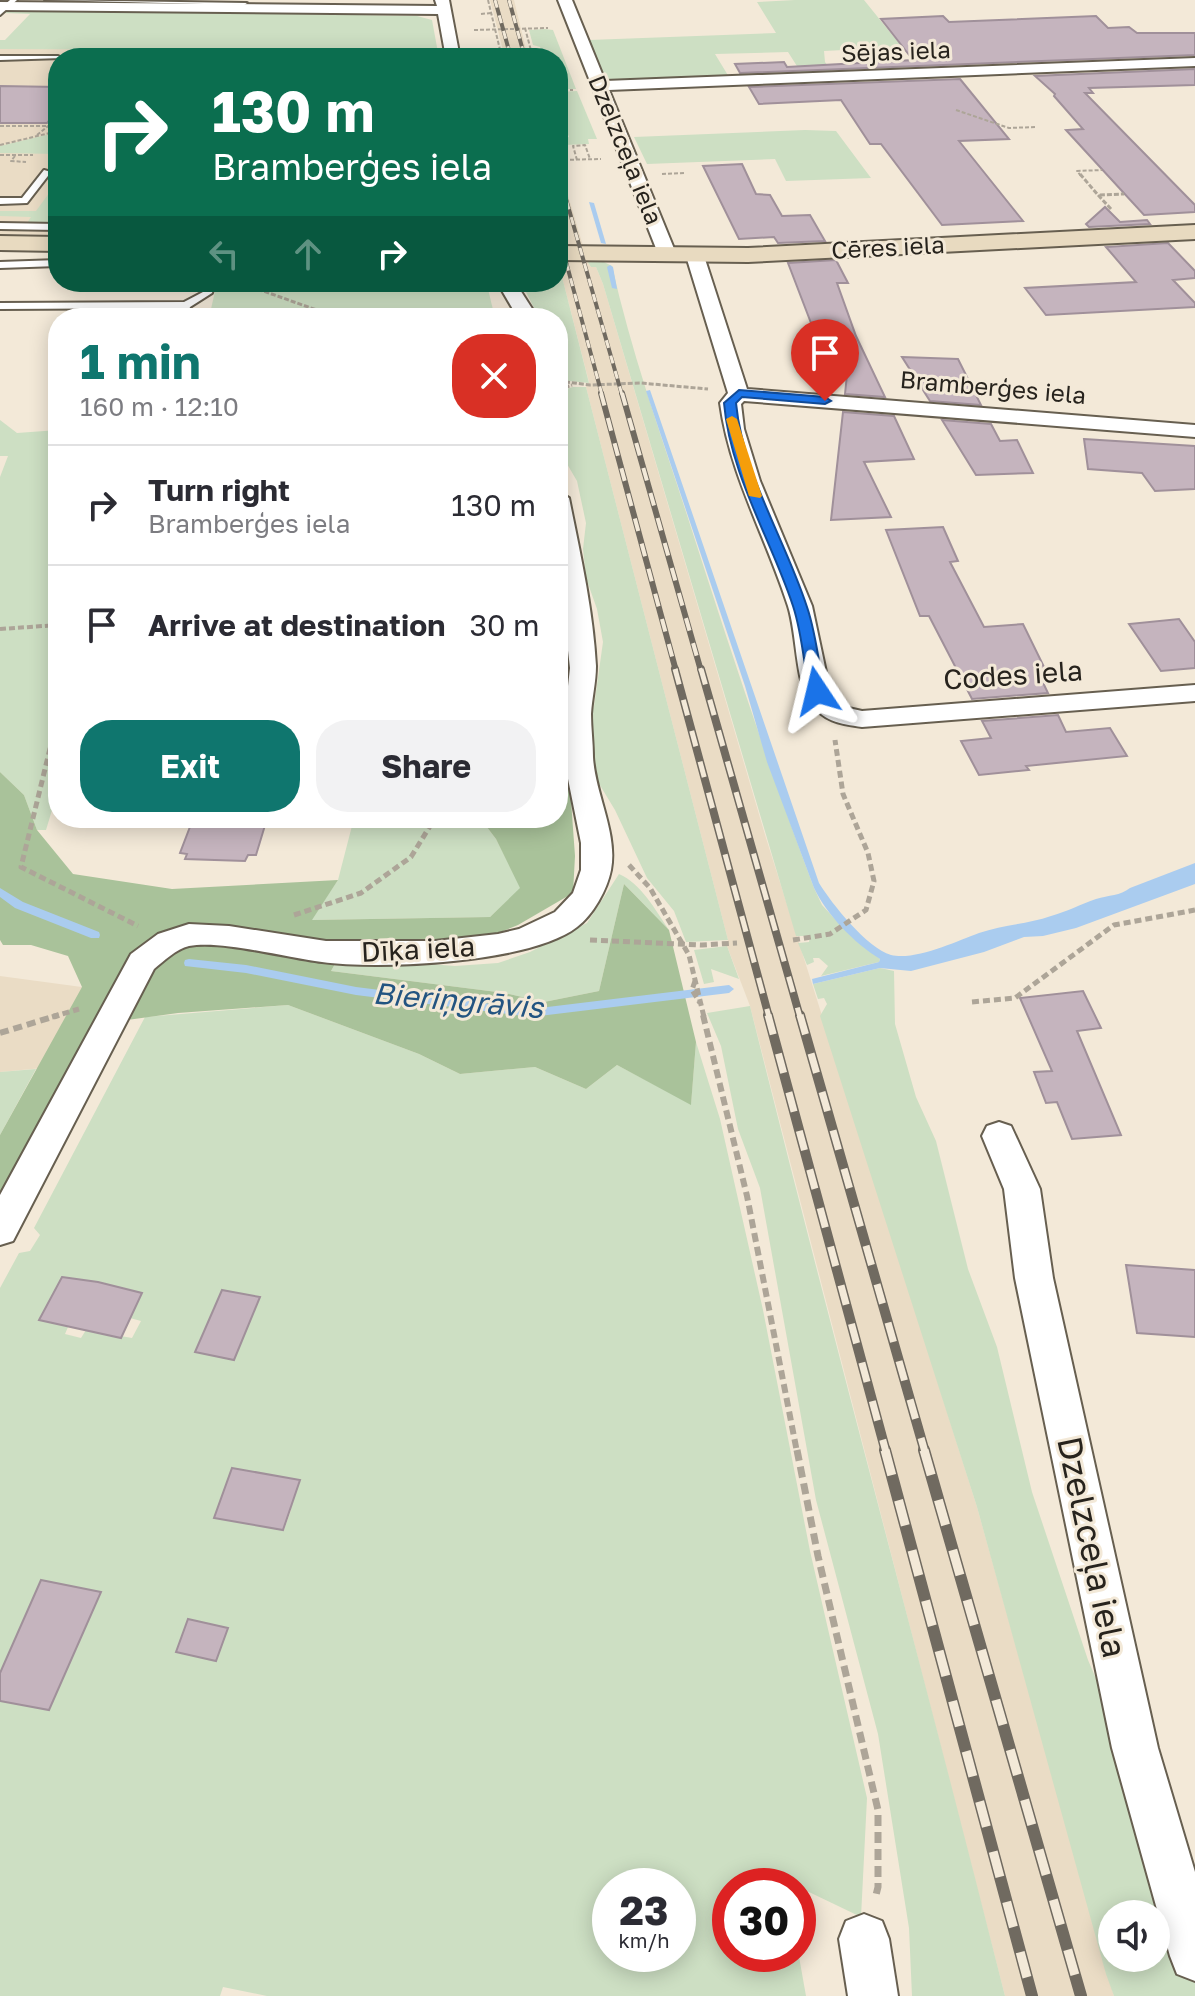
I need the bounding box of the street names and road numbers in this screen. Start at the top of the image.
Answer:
street label: Sējas iela [841,34,951,67]
street label: Dzelzceļa iela [582,70,670,229]
street label: Cēres iela [830,229,945,264]
street label: Bramberģes iela [899,364,1087,409]
street label: Codes iela [942,653,1084,696]
street label: Dīķa iela [360,929,476,969]
street label: Dzelzceļa iela [1049,1433,1136,1661]

